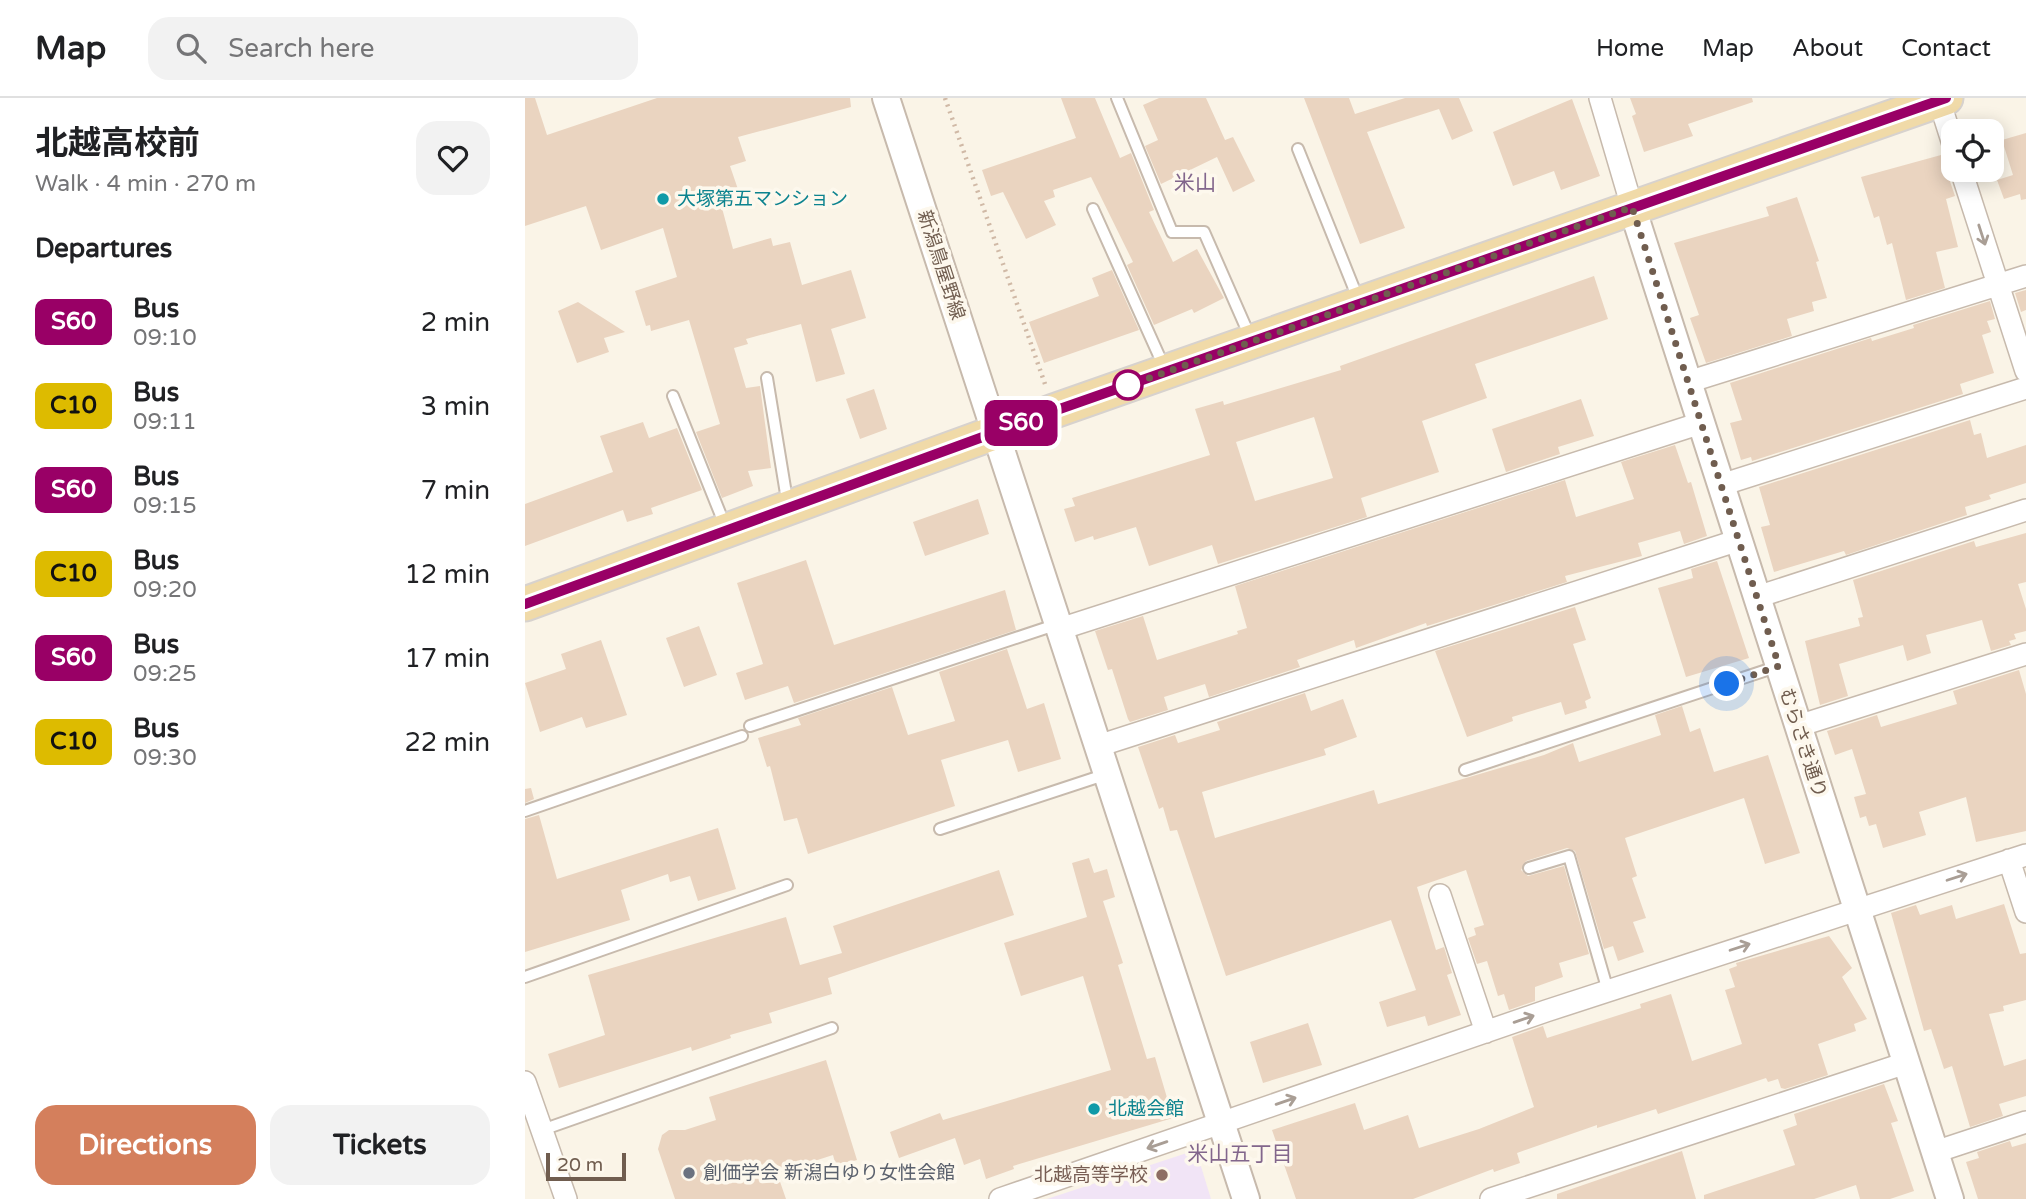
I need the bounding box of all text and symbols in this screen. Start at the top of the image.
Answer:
search box [148,17,638,80]
text: Map [35,29,106,68]
icon: search [172,29,210,67]
text: Search here [228,33,374,64]
text: Home [1596,34,1664,63]
text: Map [1702,34,1754,63]
text: About [1792,34,1863,63]
text: Contact [1901,34,1991,63]
map controls [1941,119,2004,182]
button: locate [1941,119,2004,182]
button: heart [416,121,490,195]
text: 北越高校前 [35,124,200,163]
text: Walk · 4 min · 270 m [35,170,256,198]
district label: 米山 [1174,171,1216,196]
place label: 大塚第五マンション [677,188,848,210]
marker: 大塚第五マンション [655,191,671,207]
street label: 新潟鳥屋野線 [913,207,969,323]
one-way arrow [1977,223,1989,245]
text: Departures [35,233,172,264]
text: Bus [133,293,179,324]
text: S60 [51,307,96,336]
text: 2 min [421,307,490,338]
text: 09:10 [133,324,197,352]
unlabelled marker [1113,370,1143,400]
text: Bus [133,377,179,408]
text: C10 [50,391,97,420]
text: 3 min [421,391,490,422]
line badge: S60 [981,400,1061,446]
text: 09:11 [133,408,197,436]
text: S60 [999,408,1043,437]
text: Bus [133,461,179,492]
text: S60 [51,475,96,504]
text: 7 min [421,475,490,506]
text: 09:15 [133,492,197,520]
text: Bus [133,545,179,576]
text: C10 [50,559,97,588]
text: 12 min [404,559,490,590]
text: 09:20 [133,576,197,604]
text: Bus [133,629,179,660]
text: S60 [51,643,96,672]
text: 17 min [404,643,490,674]
text: 09:25 [133,660,197,688]
your location [1709,666,1744,701]
street label: むらさき通り [1775,685,1831,801]
text: Bus [133,713,179,744]
text: C10 [50,727,97,756]
text: 22 min [404,727,490,758]
text: 09:30 [133,744,197,772]
one-way arrow [1945,869,1967,882]
one-way arrow [1729,940,1751,952]
one-way arrow [1513,1012,1535,1024]
one-way arrow [1275,1094,1297,1106]
place label: 北越会館 [1108,1098,1184,1120]
marker: 北越会館 [1086,1101,1102,1117]
button: Directions [35,1105,256,1185]
button: Tickets [270,1105,490,1185]
one-way arrow [1147,1140,1169,1153]
district label: 米山五丁目 [1188,1142,1293,1167]
scale bar [546,1150,627,1182]
text: 20 m [557,1154,603,1176]
place label: 創価学会 新潟白ゆり女性会館 [703,1162,955,1184]
place label: 北越高等学校 [1034,1164,1148,1186]
marker: 創価学会 新潟白ゆり女性会館 [681,1165,697,1181]
marker: 北越高等学校 [1154,1167,1170,1183]

